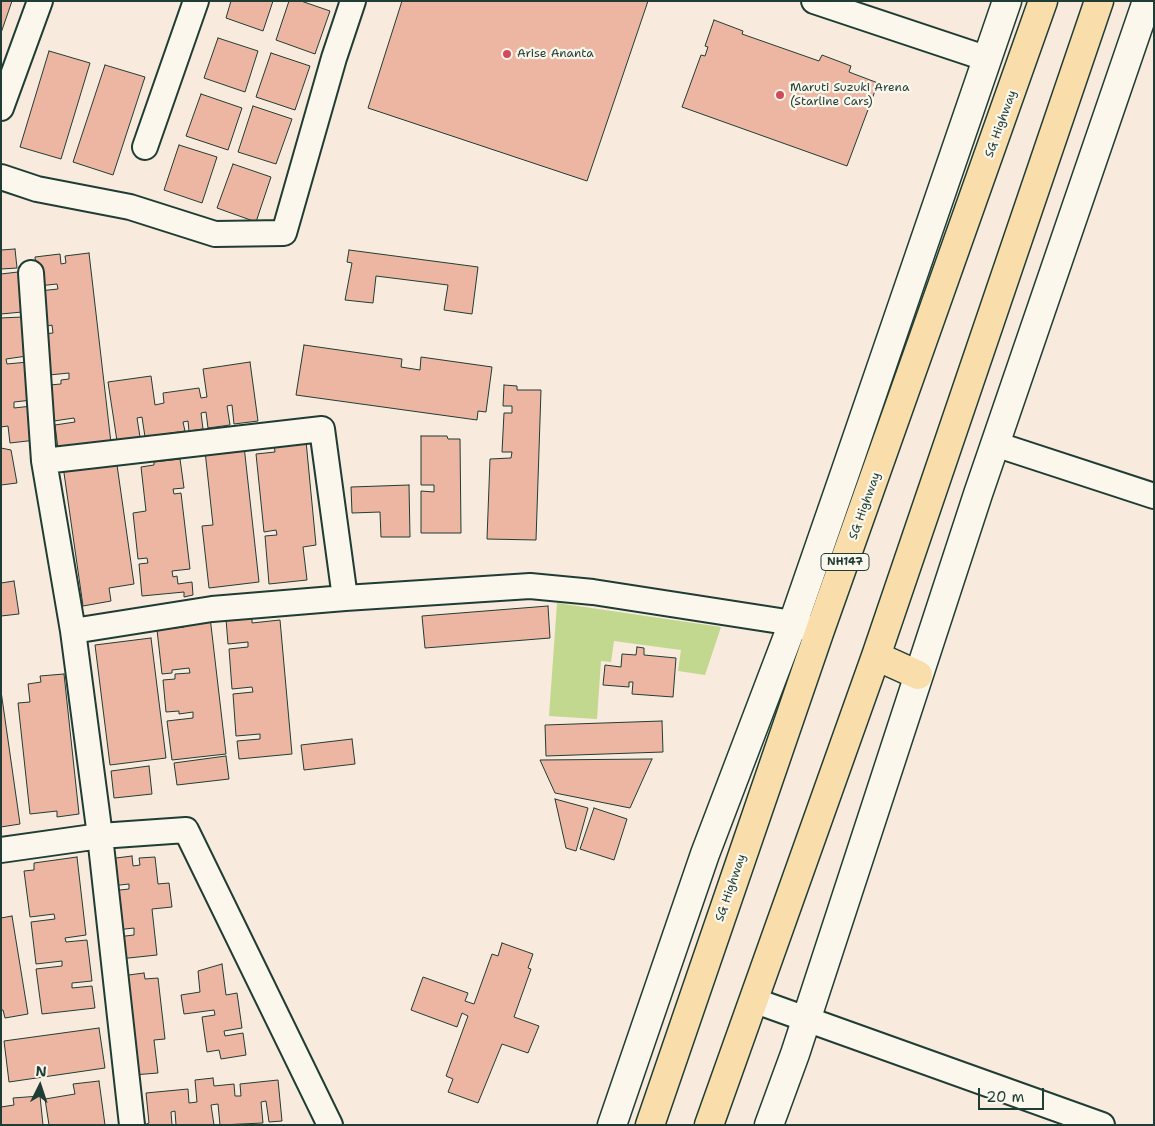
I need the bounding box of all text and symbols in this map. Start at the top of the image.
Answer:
place label: Arise Ananta [517,47,594,61]
marker: Arise Ananta [501,48,513,60]
place label: Maruti Suzuki Arena (Starline Cars) [790,81,909,109]
street label: SG Highway [982,88,1020,160]
marker: Maruti Suzuki Arena (Starline Cars) [774,89,786,101]
street label: SG Highway [846,470,884,542]
road number: NH147 [821,554,869,570]
street label: SG Highway [713,852,749,924]
north arrow [15,1061,65,1111]
text: N [35,1062,47,1080]
scale bar [980,1078,1046,1110]
text: 20 m [986,1087,1025,1107]

